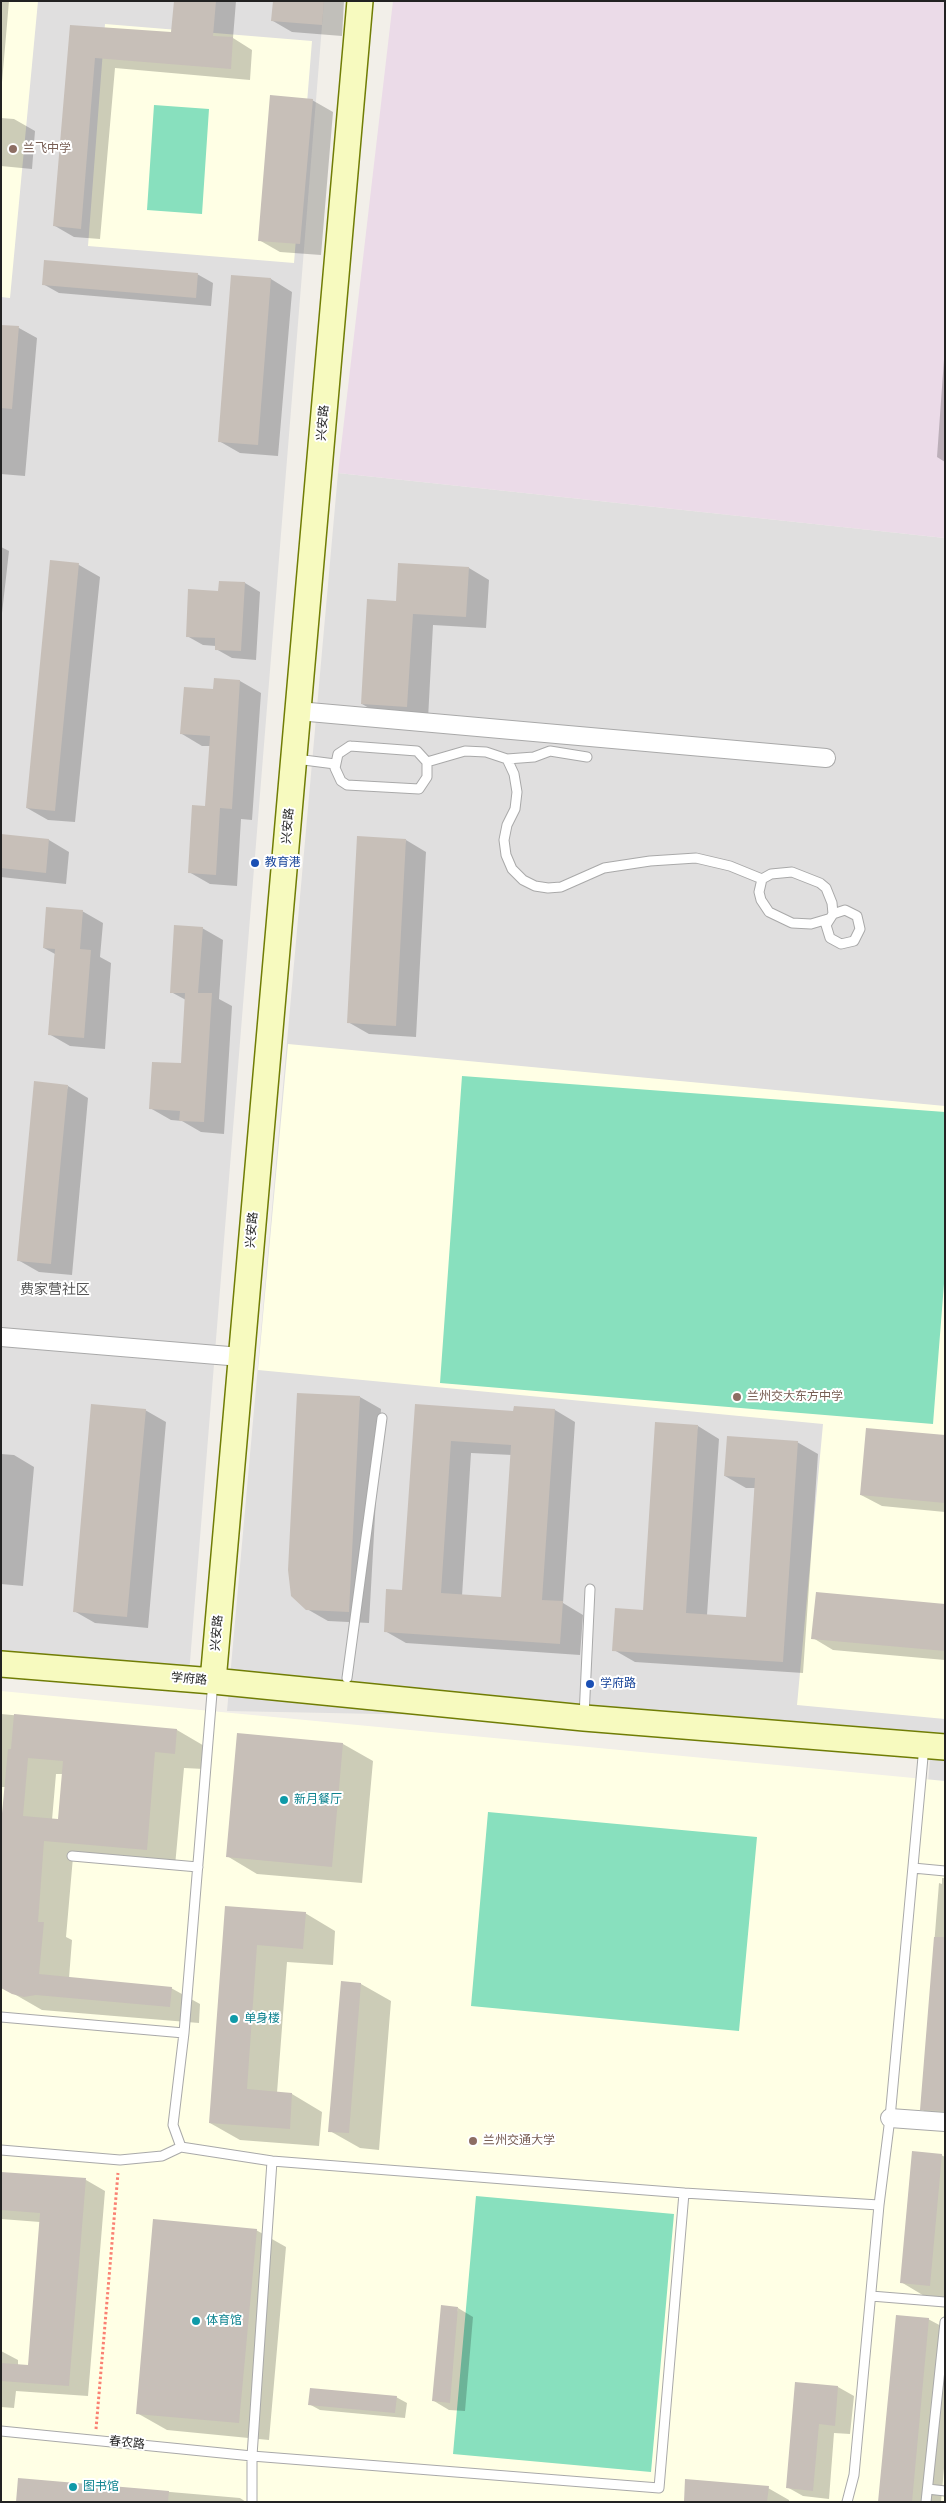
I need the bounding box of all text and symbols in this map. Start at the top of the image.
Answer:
place label: 兰飞中学 [23,142,71,156]
marker: 兰飞中学 [7,143,19,155]
street label: 兴安路 [314,404,332,442]
street label: 兴安路 [279,807,297,845]
place label: 教育港 [265,856,301,870]
marker: 教育港 [249,857,261,869]
street label: 兴安路 [243,1211,261,1249]
district label: 费家营社区 [20,1282,90,1298]
place label: 兰州交大东方中学 [747,1390,843,1404]
marker: 兰州交大东方中学 [731,1391,743,1403]
street label: 兴安路 [208,1614,226,1652]
street label: 学府路 [170,1670,208,1688]
place label: 学府路 [600,1677,636,1691]
marker: 学府路 [584,1678,596,1690]
place label: 新月餐厅 [294,1793,342,1807]
marker: 新月餐厅 [278,1794,290,1806]
place label: 单身楼 [244,2012,280,2026]
marker: 单身楼 [228,2013,240,2025]
place label: 兰州交通大学 [483,2134,555,2148]
marker: 兰州交通大学 [467,2135,479,2147]
place label: 体育馆 [206,2314,242,2328]
marker: 体育馆 [190,2315,202,2327]
street label: 春农路 [108,2434,146,2452]
place label: 图书馆 [83,2480,119,2494]
marker: 图书馆 [67,2481,79,2493]

